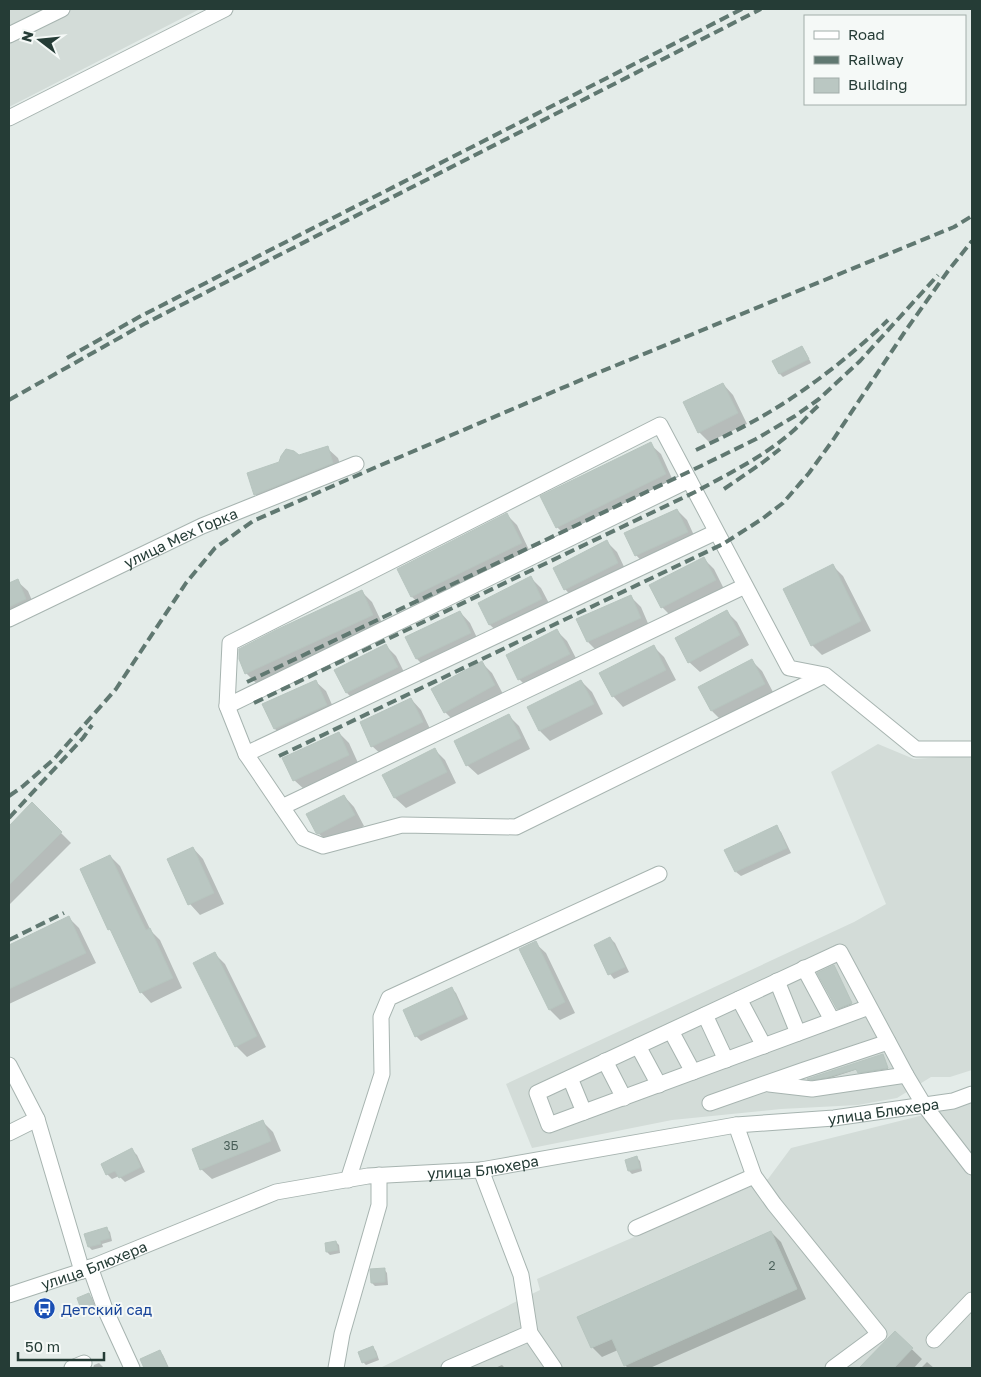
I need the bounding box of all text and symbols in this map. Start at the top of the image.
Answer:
north arrow [15,15,65,65]
legend [804,15,966,105]
text: Road [848,25,885,43]
text: N [17,29,37,44]
text: Railway [848,50,904,68]
text: Building [848,75,908,93]
street label: улица Мех Горка [121,504,240,571]
street label: улица Блюхера [827,1094,940,1127]
house number: 3Б [223,1138,239,1153]
street label: улица Блюхера [427,1151,540,1182]
street label: улица Блюхера [38,1237,149,1293]
house number: 2 [769,1258,776,1273]
bus stop icon: Детский сад [33,1297,57,1321]
place label: Детский сад [61,1300,152,1318]
scale bar [18,1330,104,1362]
text: 50 m [25,1337,60,1355]

